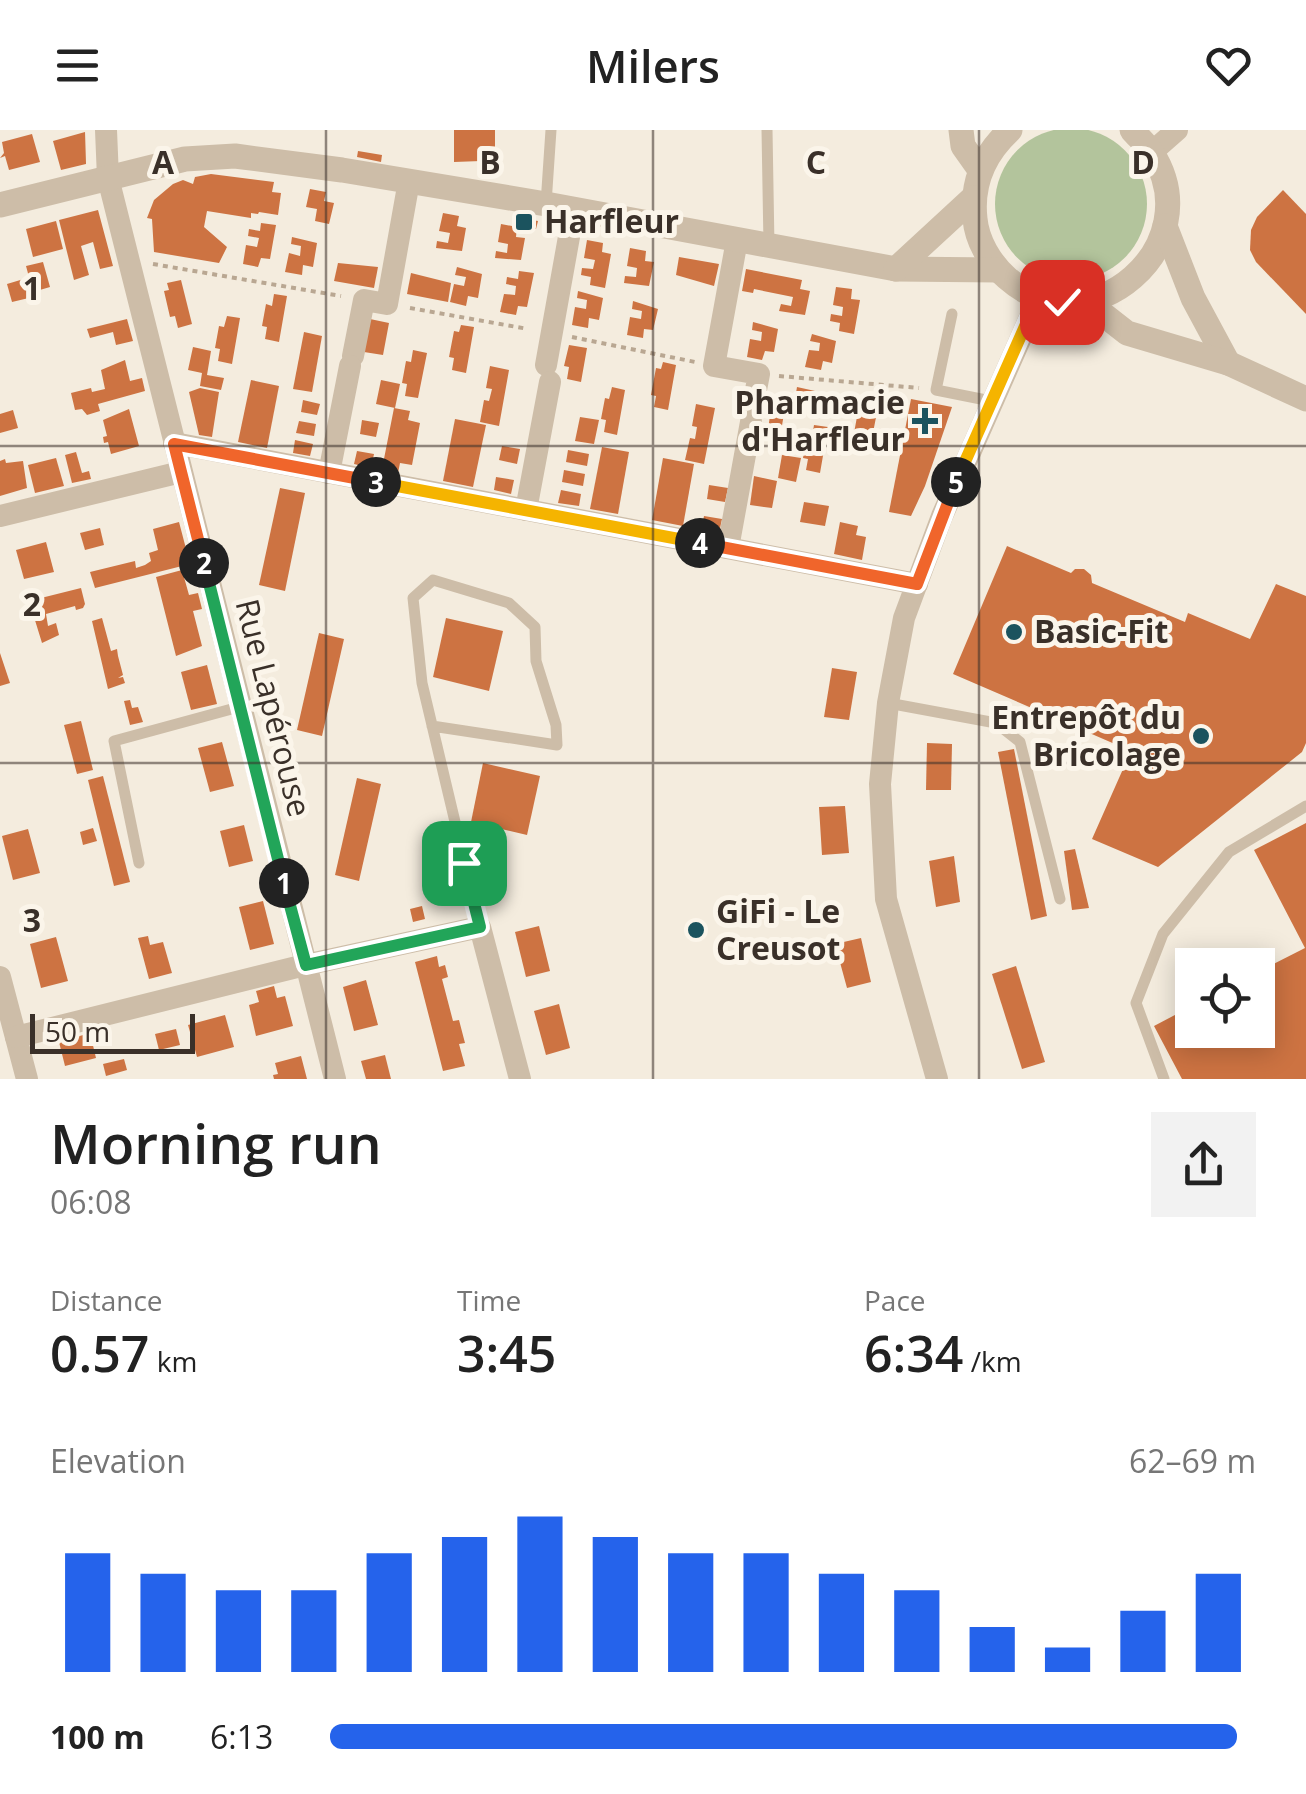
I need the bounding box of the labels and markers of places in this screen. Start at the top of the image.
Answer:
place label: Harfleur [544,199,679,242]
marker: Harfleur [513,211,535,233]
pin [1020,260,1105,345]
place label: Pharmacie d'Harfleur [734,380,905,460]
marker: Pharmacie d'Harfleur [914,410,936,432]
pin: 3 [351,457,401,507]
pin: 5 [931,457,981,507]
pin: 4 [675,518,725,568]
pin: 2 [179,538,229,588]
place label: Basic-Fit [1034,609,1168,652]
marker: Basic-Fit [1003,621,1025,643]
place label: Entrepôt du Bricolage [991,695,1181,775]
marker: Entrepôt du Bricolage [1190,725,1212,747]
pin [422,821,507,906]
pin: 1 [259,858,309,908]
place label: GiFi - Le Creusot [716,889,840,969]
marker: GiFi - Le Creusot [685,919,707,941]

